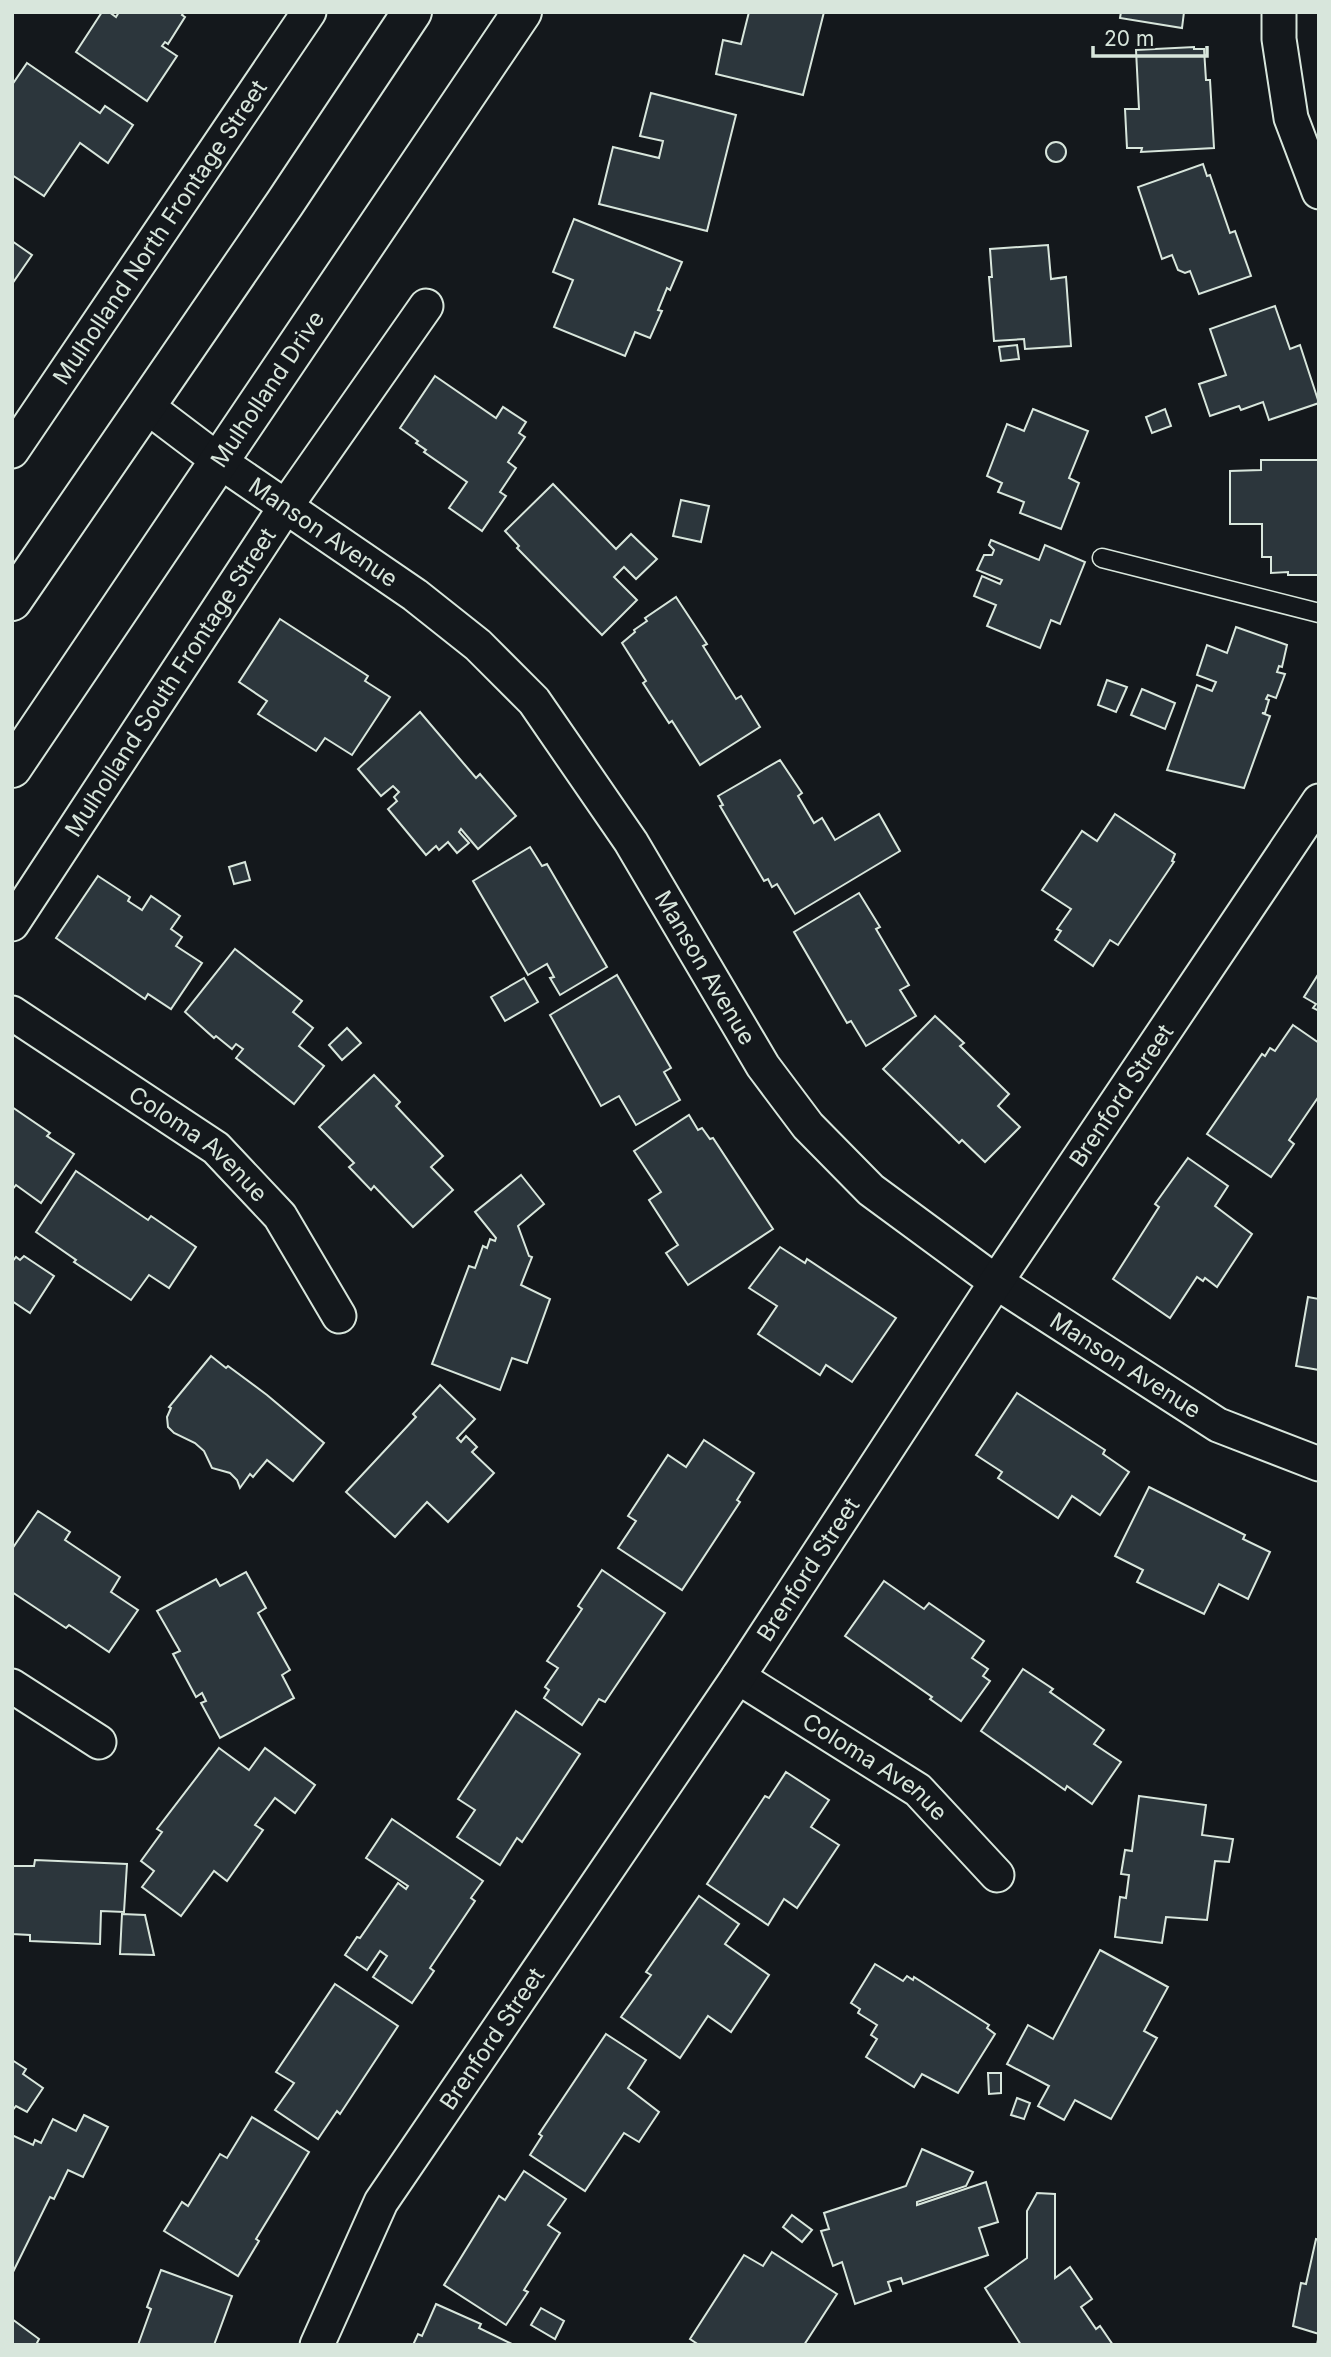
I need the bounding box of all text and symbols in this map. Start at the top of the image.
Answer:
scale bar [1093,14,1207,58]
text: 20 m [1104,26,1154,51]
street label: Mulholland North Frontage Street [47,74,273,390]
street label: Mulholland Drive [205,306,330,473]
street label: Manson Avenue [243,472,403,593]
street label: Mulholland South Frontage Street [59,522,282,842]
street label: Manson Avenue [649,886,761,1050]
street label: Brenford Street [1063,1018,1179,1172]
street label: Coloma Avenue [123,1080,273,1208]
street label: Manson Avenue [1045,1306,1206,1424]
street label: Brenford Street [751,1492,866,1647]
street label: Coloma Avenue [797,1707,953,1826]
street label: Brenford Street [434,1962,550,2115]

